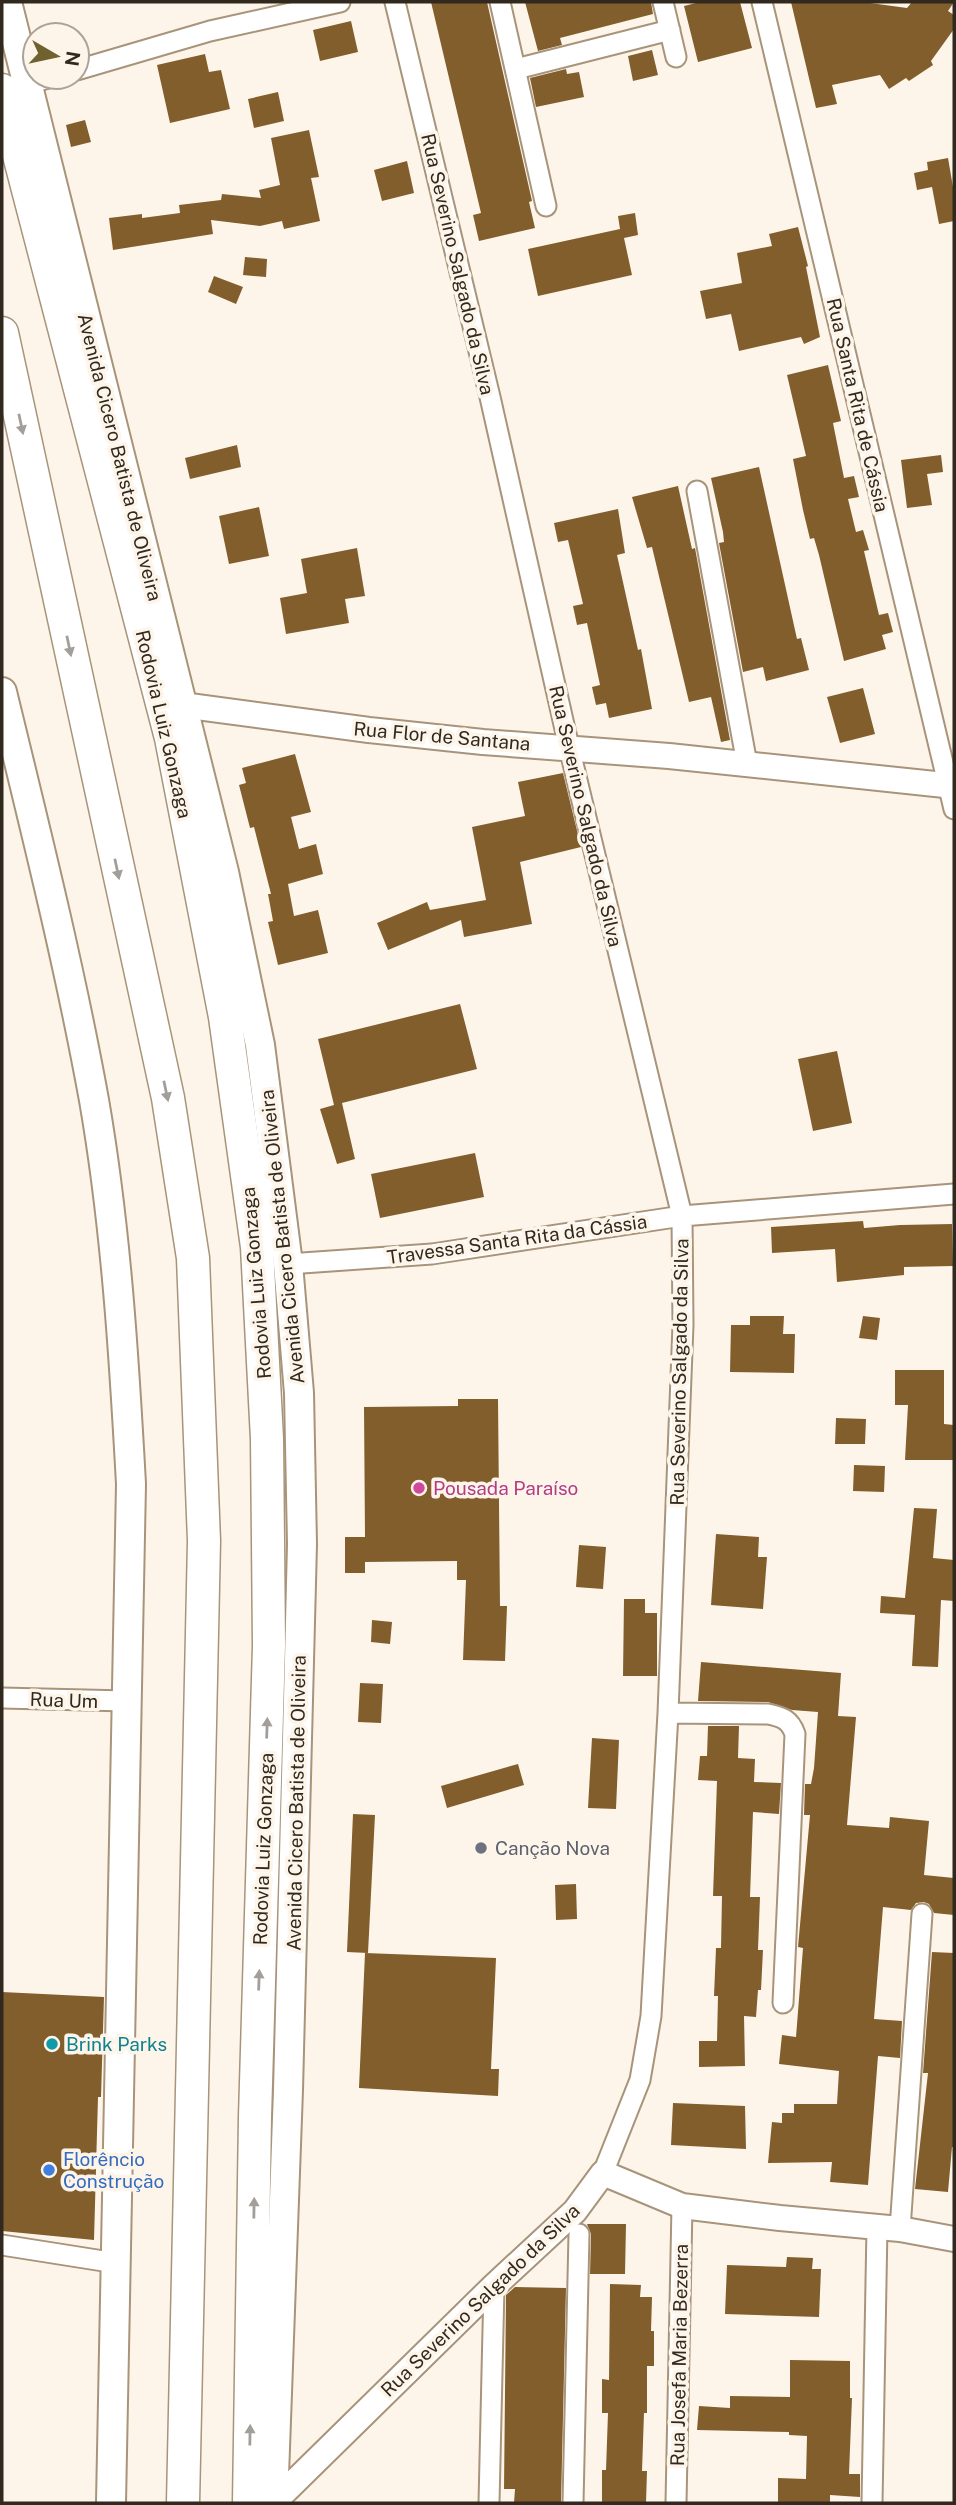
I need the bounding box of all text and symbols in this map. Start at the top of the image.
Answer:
north arrow [21,21,91,91]
text: N [61,50,85,68]
street label: Rua Severino Salgado da Silva [417,131,499,397]
street label: Rua Santa Rita de Cássia [823,296,893,514]
street label: Avenida Cicero Batista de Oliveira [74,311,166,603]
one-way arrow [16,413,27,435]
street label: Rodovia Luiz Gonzaga [132,628,196,820]
one-way arrow [64,635,75,657]
street label: Rua Severino Salgado da Silva [545,683,627,949]
street label: Rua Flor de Santana [353,717,531,755]
one-way arrow [112,858,123,880]
one-way arrow [160,1080,171,1102]
street label: Avenida Cicero Batista de Oliveira [256,1089,308,1385]
street label: Rodovia Luiz Gonzaga [237,1186,275,1380]
street label: Travessa Santa Rita da Cássia [386,1210,648,1268]
street label: Rua Severino Salgado da Silva [666,1238,692,1506]
place label: Pousada Paraíso [433,1477,578,1499]
marker: Pousada Paraíso [411,1480,427,1496]
street label: Avenida Cicero Batista de Oliveira [282,1655,310,1951]
street label: Rua Um [29,1688,99,1712]
one-way arrow [261,1717,272,1739]
street label: Rodovia Luiz Gonzaga [249,1752,277,1946]
place label: Canção Nova [495,1837,610,1859]
marker: Canção Nova [473,1840,489,1856]
one-way arrow [253,1969,265,1991]
place label: Brink Parks [66,2033,167,2055]
marker: Brink Parks [44,2036,60,2052]
place label: Florêncio Construção [63,2148,164,2192]
marker: Florêncio Construção [41,2162,57,2178]
one-way arrow [248,2196,260,2218]
street label: Rua Severino Salgado da Silva [376,2199,584,2401]
street label: Rua Josefa Maria Bezerra [666,2244,692,2466]
one-way arrow [245,2424,256,2446]

